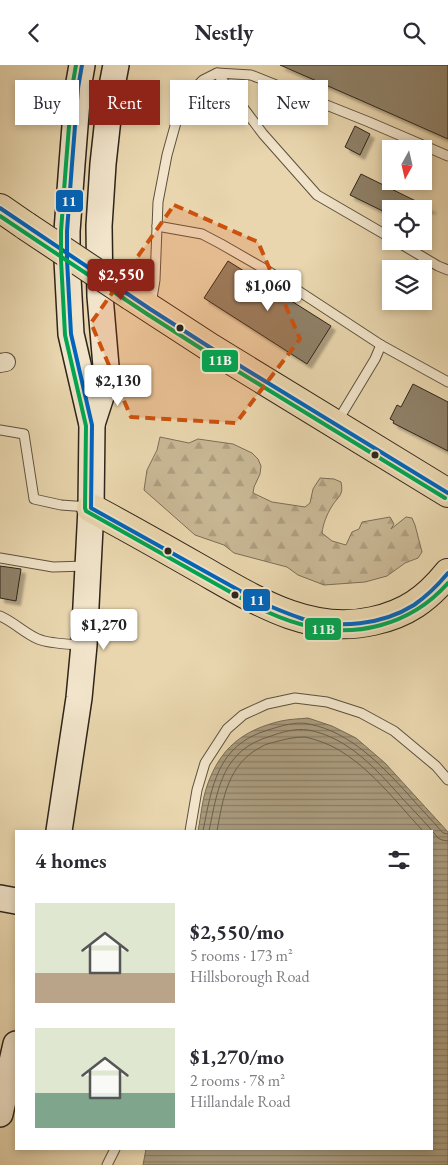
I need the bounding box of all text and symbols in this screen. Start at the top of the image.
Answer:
text: Nestly [194,18,254,47]
icon: back [20,19,48,47]
icon: search [400,19,428,47]
chip: Buy [15,80,79,125]
chip: Rent [89,80,160,125]
chip: Filters [170,80,248,125]
chip: New [258,80,328,125]
north arrow [382,140,432,190]
map controls [382,140,432,310]
line badge: 11 [55,189,84,213]
text: 11 [62,192,76,210]
button: locate [382,200,432,250]
pin: $2,550 [80,259,162,301]
button: layers [382,260,432,310]
text: $2,550 [98,264,144,285]
pin: $1,060 [227,269,309,312]
text: $1,060 [245,275,291,296]
unlabelled marker [175,323,185,333]
line badge: 11B [201,349,239,373]
text: 11B [208,351,232,369]
pin: $2,130 [77,365,159,407]
text: $2,130 [95,370,141,391]
unlabelled marker [370,450,380,460]
unlabelled marker [163,546,173,556]
line badge: 11 [242,588,271,612]
unlabelled marker [230,590,240,600]
text: 11 [250,591,264,609]
pin: $1,270 [63,609,145,651]
text: $1,270 [81,614,127,635]
line badge: 11B [304,617,342,641]
text: 11B [311,620,335,638]
icon: filters [385,846,413,874]
text: 4 homes [35,847,107,874]
text: $2,550/mo [190,918,284,945]
icon: home [75,923,135,983]
text: 5 rooms · 173 m² [190,945,293,966]
text: Hillsborough Road [190,966,309,987]
text: $1,270/mo [190,1043,284,1070]
icon: home [75,1048,135,1108]
text: 2 rooms · 78 m² [190,1070,285,1091]
text: Hillandale Road [190,1091,291,1112]

